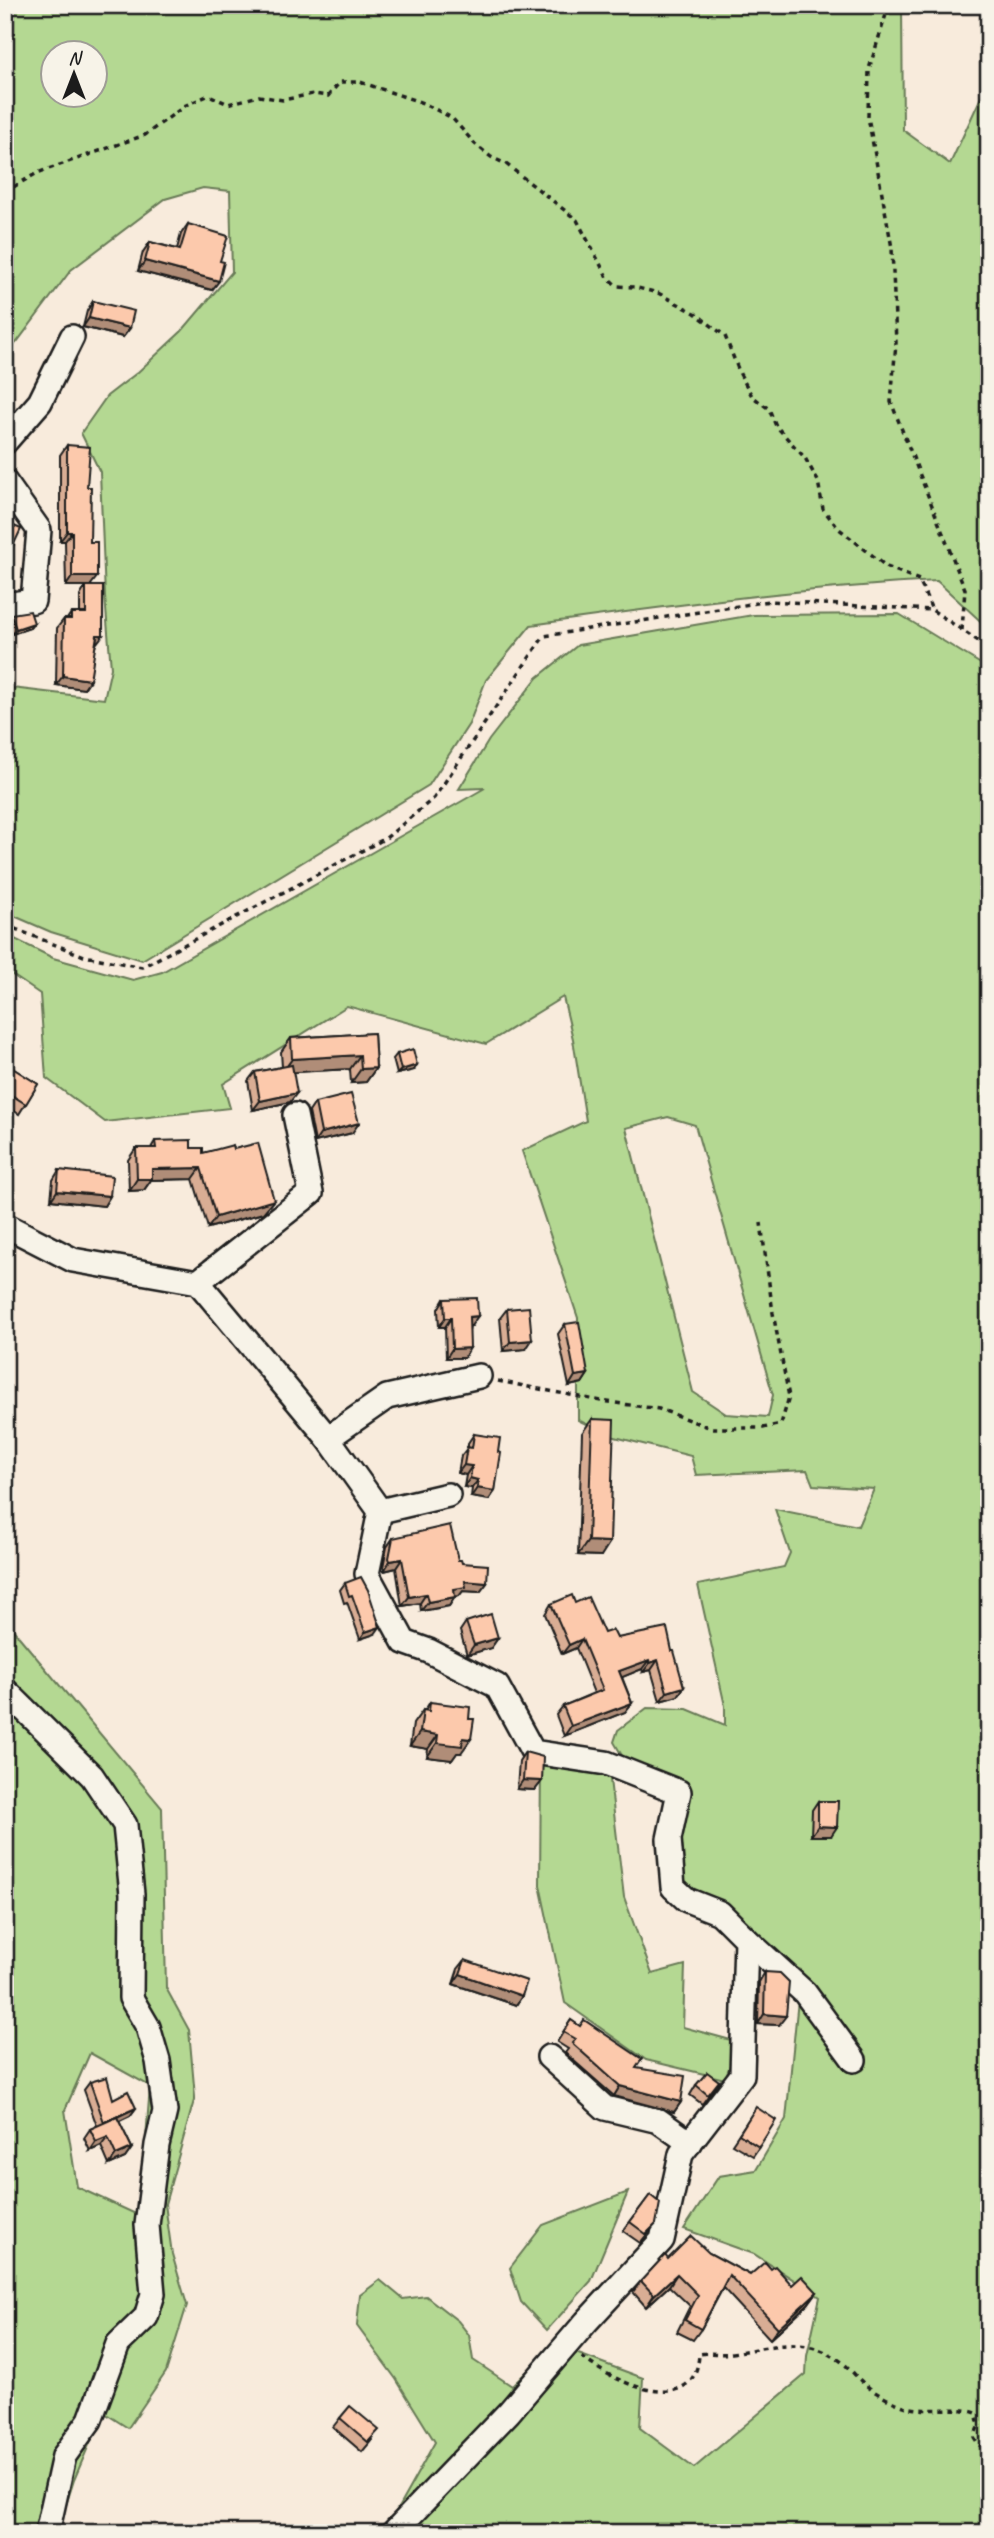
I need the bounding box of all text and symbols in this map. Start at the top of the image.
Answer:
north arrow [38,38,108,108]
text: N [68,46,83,70]

